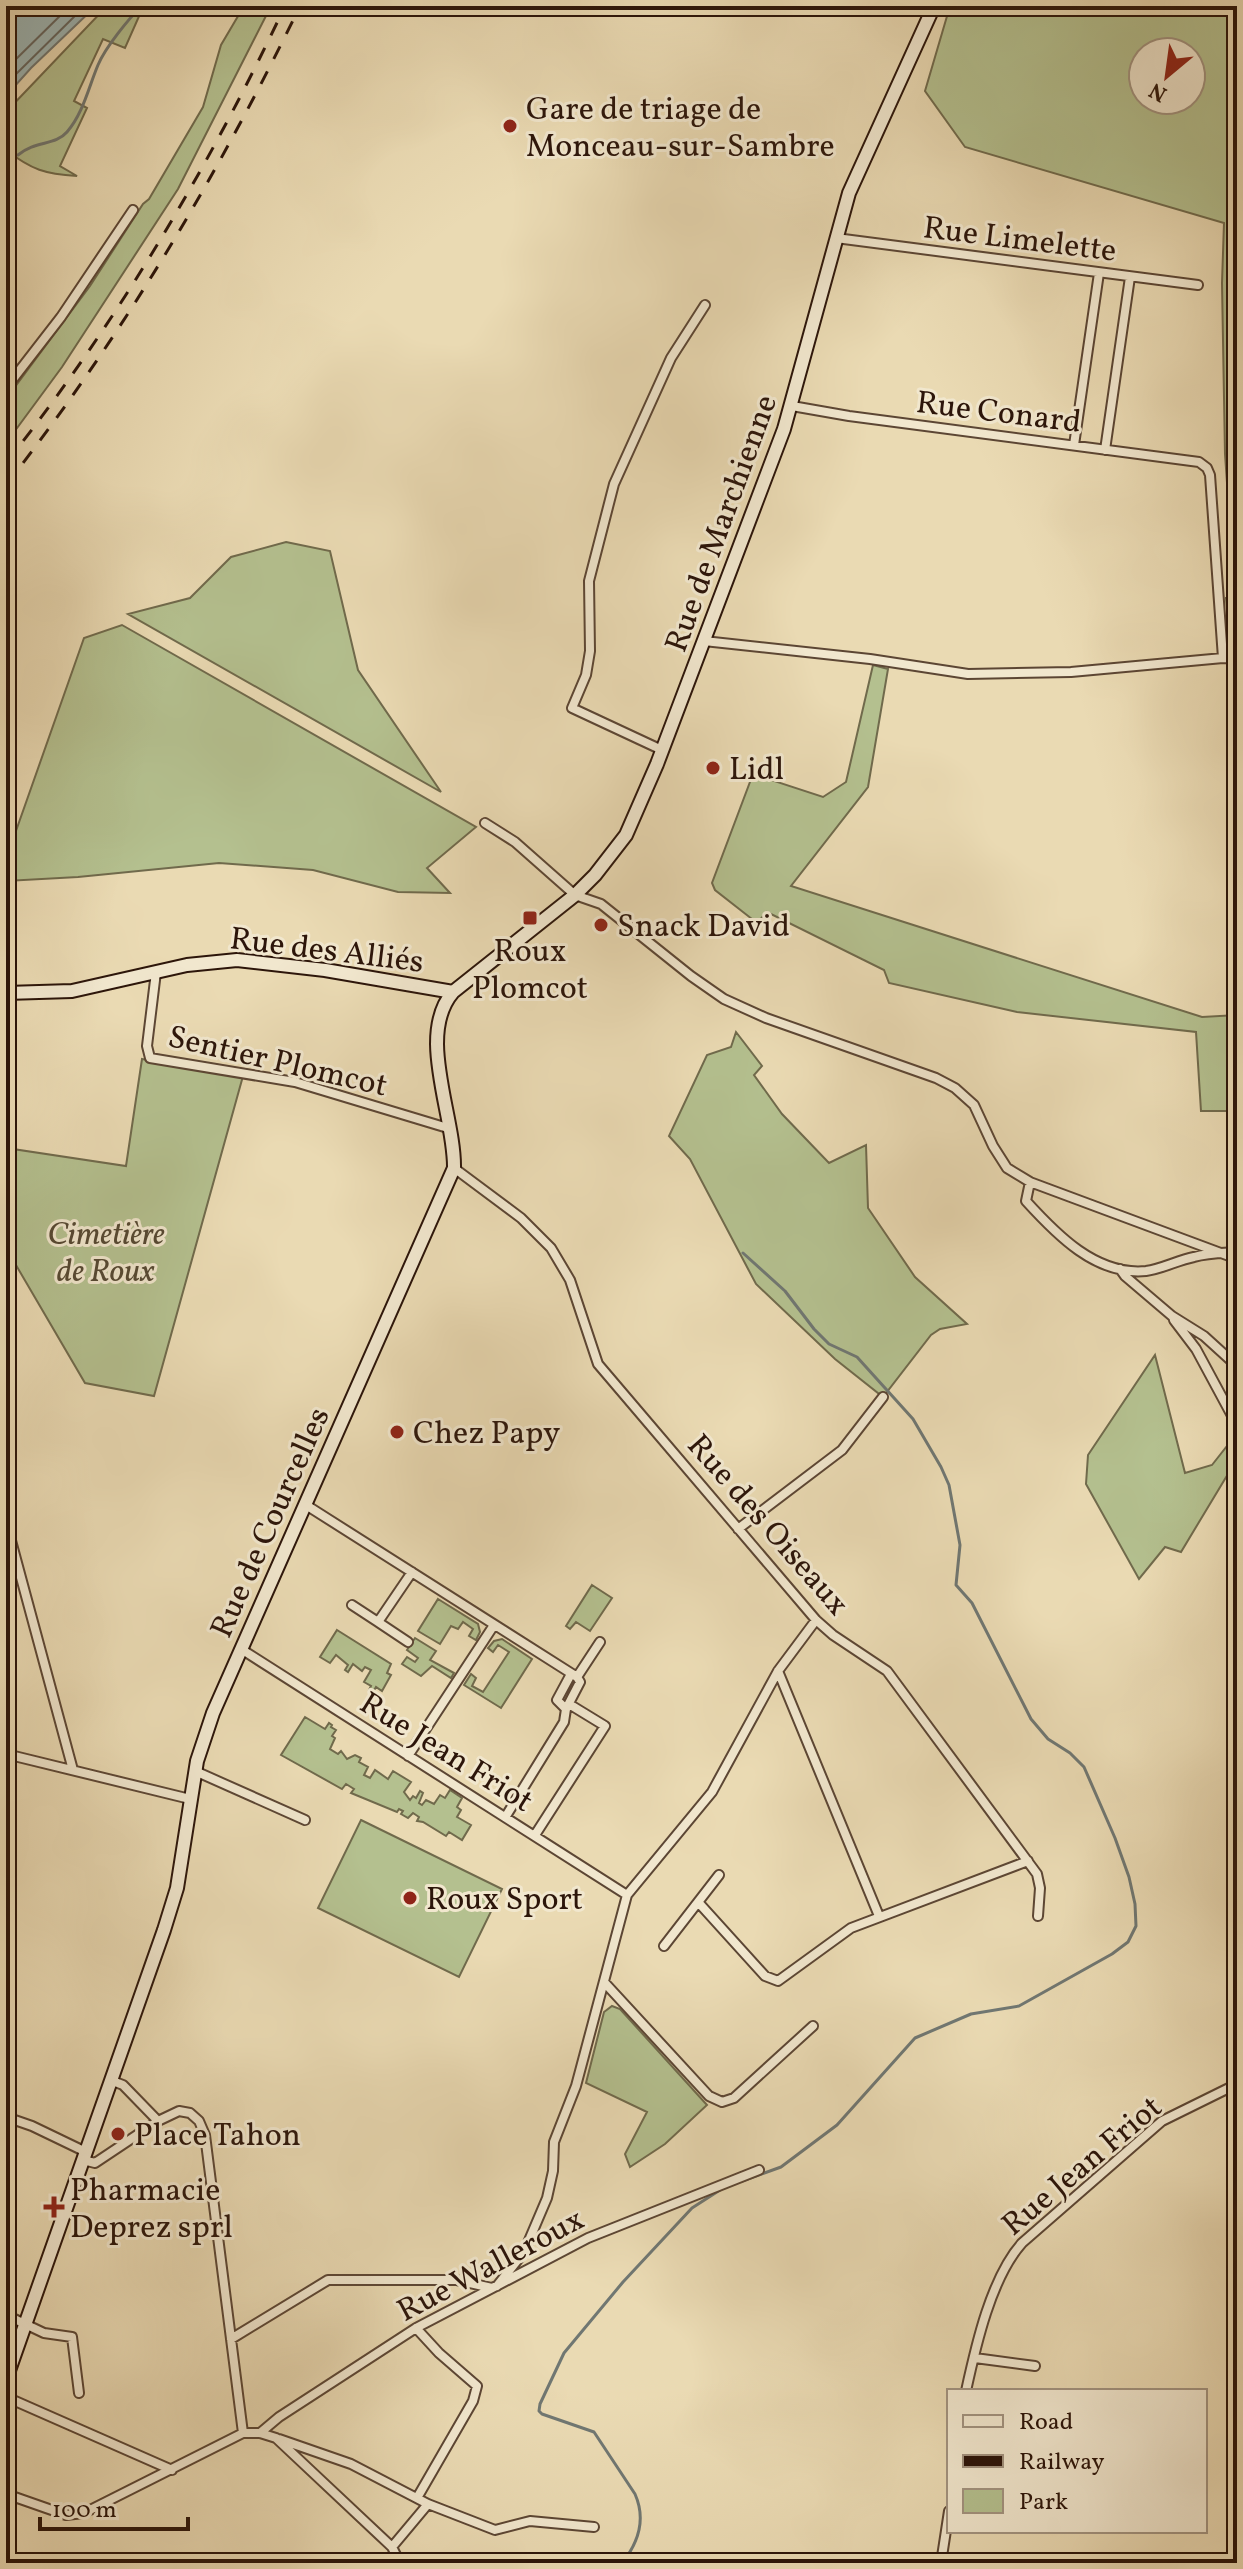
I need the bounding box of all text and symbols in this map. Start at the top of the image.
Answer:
north arrow [1127,36,1207,116]
text: N [1144,74,1173,109]
place label: Gare de triage de Monceau-sur-Sambre [526,89,835,170]
marker: Gare de triage de Monceau-sur-Sambre [501,117,519,135]
street label: Rue Limelette [921,207,1119,275]
street label: Rue Conard [914,382,1084,446]
street label: Rue de Marchienne [656,389,790,659]
place label: Lidl [729,749,784,793]
marker: Lidl [704,759,722,777]
place label: Snack David [617,906,790,950]
marker: Roux Plomcot [521,909,539,927]
marker: Snack David [592,916,610,934]
street label: Rue des Alliés [227,918,426,986]
place label: Roux Plomcot [472,931,588,1012]
street label: Sentier Plomcot [163,1016,391,1110]
park label: Cimetière de Roux [47,1214,165,1295]
street label: Rue de Courcelles [201,1401,342,1645]
place label: Chez Papy [413,1413,560,1457]
marker: Chez Papy [388,1423,406,1441]
street label: Rue des Oiseaux [676,1426,858,1626]
street label: Rue Jean Friot [350,1683,541,1824]
place label: Roux Sport [426,1879,583,1923]
marker: Roux Sport [401,1889,419,1907]
street label: Rue Jean Friot [993,2087,1173,2247]
place label: Place Tahon [134,2115,301,2159]
marker: Place Tahon [109,2125,127,2143]
place label: Pharmacie Deprez sprl [70,2170,233,2251]
marker: Pharmacie Deprez sprl [45,2198,63,2216]
street label: Rue Walleroux [390,2199,593,2334]
legend [947,2389,1207,2533]
text: Road [1019,2406,1073,2440]
text: Railway [1019,2446,1105,2480]
scale bar [40,2481,188,2531]
text: Park [1019,2486,1068,2520]
text: 100 m [52,2494,117,2528]

